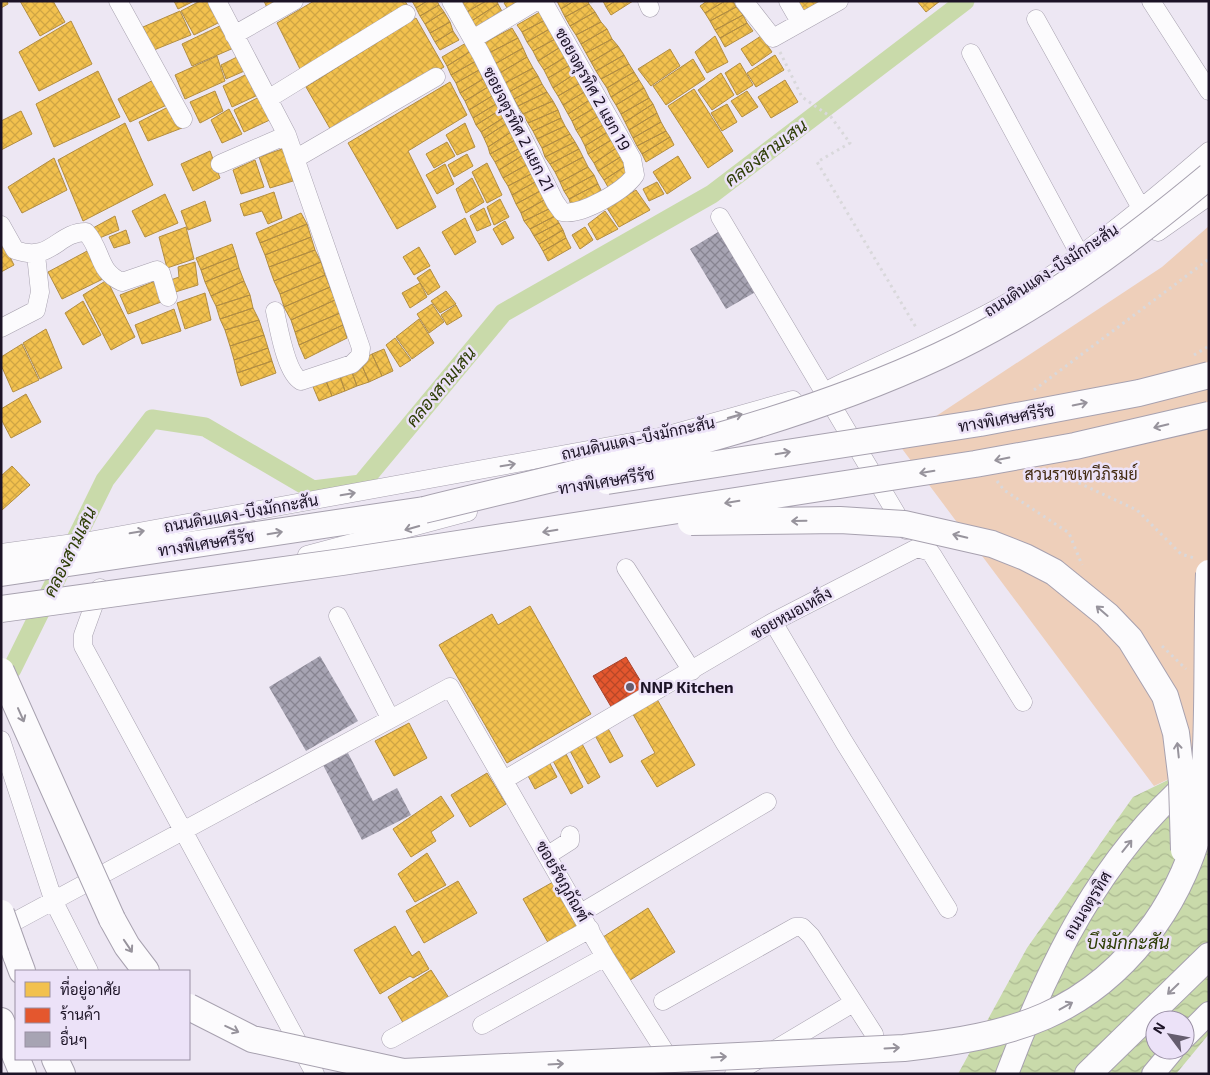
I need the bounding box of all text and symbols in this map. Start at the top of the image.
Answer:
street label: ซอยจตุรทิศ 2 แยก 19 [549,24,635,155]
street label: ซอยจตุรทิศ 2 แยก 21 [477,63,559,196]
water label: คลองสามเสน [720,114,811,190]
street label: ถนนดินแดง-บึงมักกะสัน [980,219,1121,320]
water label: คลองสามเสน [400,341,480,431]
street label: ทางพิเศษศรีรัช [956,399,1055,435]
one-way arrow [1071,399,1087,409]
one-way arrow [727,411,743,420]
street label: ถนนดินแดง-บึงมักกะสัน [559,412,716,463]
one-way arrow [1154,422,1170,431]
one-way arrow [774,447,790,457]
one-way arrow [995,455,1011,464]
one-way arrow [500,460,516,469]
park label: สวนราชเทวีภิรมย์ [1024,462,1138,483]
street label: ทางพิเศษศรีรัช [556,463,655,497]
one-way arrow [919,467,935,477]
one-way arrow [340,488,356,498]
street label: ถนนดินแดง-บึงมักกะสัน [162,490,320,535]
one-way arrow [724,498,740,508]
water label: คลองสามเสน [38,502,101,600]
one-way arrow [791,516,808,526]
one-way arrow [404,523,420,533]
street label: ทางพิเศษศรีรัช [156,525,255,559]
one-way arrow [542,526,558,536]
one-way arrow [128,527,144,536]
one-way arrow [266,527,282,537]
one-way arrow [953,531,969,540]
street label: ซอยหมอเหล็ง [746,580,834,643]
one-way arrow [1096,605,1109,616]
place label: NNP Kitchen [640,677,734,696]
marker: NNP Kitchen [624,681,636,693]
one-way arrow [16,707,26,722]
one-way arrow [1173,742,1183,758]
street label: ซอยรัชฎภัณฑ์ [531,836,596,926]
one-way arrow [1122,840,1133,853]
street label: ถนนจตุรทิศ [1058,867,1117,944]
water label: บึงมักกะสัน [1086,931,1170,953]
one-way arrow [122,939,133,953]
legend [15,970,190,1060]
text: ที่อยู่อาศัย [60,975,121,1000]
one-way arrow [1167,983,1180,995]
one-way arrow [1058,1001,1072,1011]
text: ร้านค้า [60,1005,100,1023]
north arrow [1145,1010,1195,1060]
text: N [1149,1019,1168,1037]
text: อื่นๆ [60,1025,88,1049]
one-way arrow [224,1025,239,1035]
one-way arrow [884,1044,900,1053]
one-way arrow [710,1052,726,1061]
one-way arrow [548,1059,564,1069]

